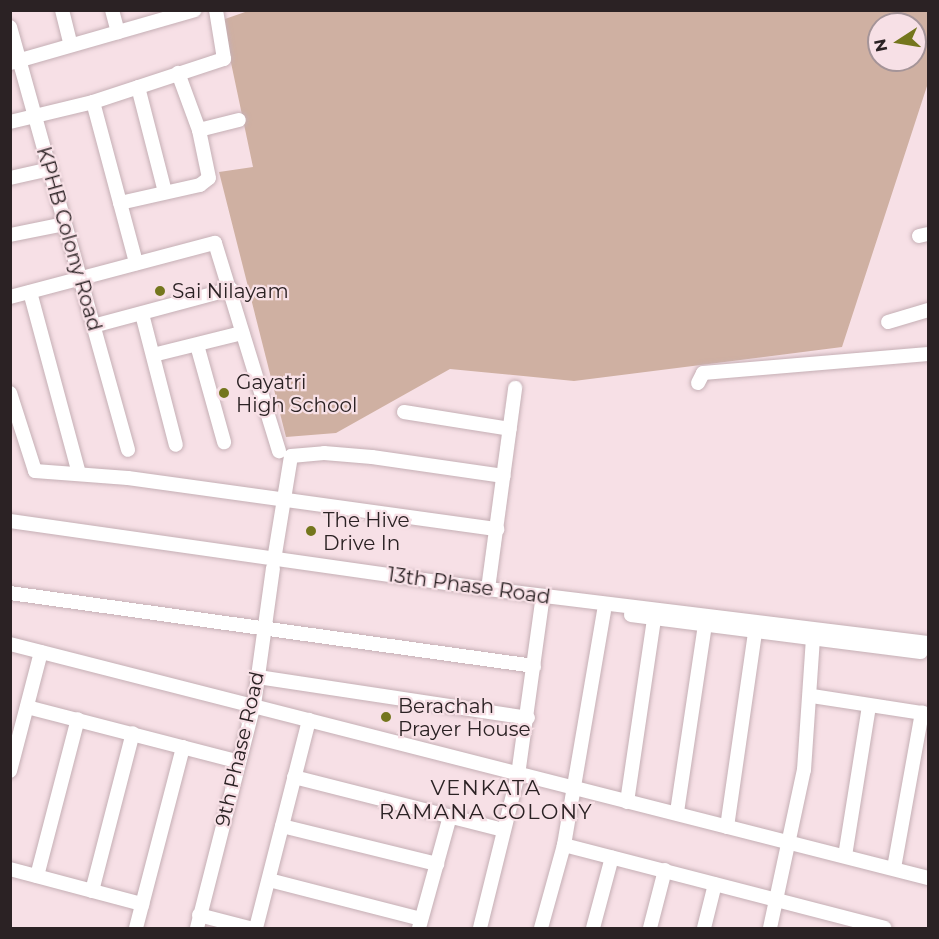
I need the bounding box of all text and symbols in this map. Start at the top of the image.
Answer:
north arrow [867,12,927,72]
text: N [870,37,891,54]
street label: KPHB Colony Road [31,144,107,334]
place label: Sai Nilayam [172,279,289,303]
marker: Sai Nilayam [153,284,167,298]
place label: Gayatri High School [236,370,357,417]
marker: Gayatri High School [217,386,231,400]
place label: The Hive Drive In [323,508,410,555]
marker: The Hive Drive In [304,524,318,538]
street label: 13th Phase Road [386,563,552,609]
street label: 9th Phase Road [211,669,269,829]
place label: Berachah Prayer House [398,694,530,741]
marker: Berachah Prayer House [379,710,393,724]
district label: VENKATA RAMANA COLONY [379,775,593,825]

